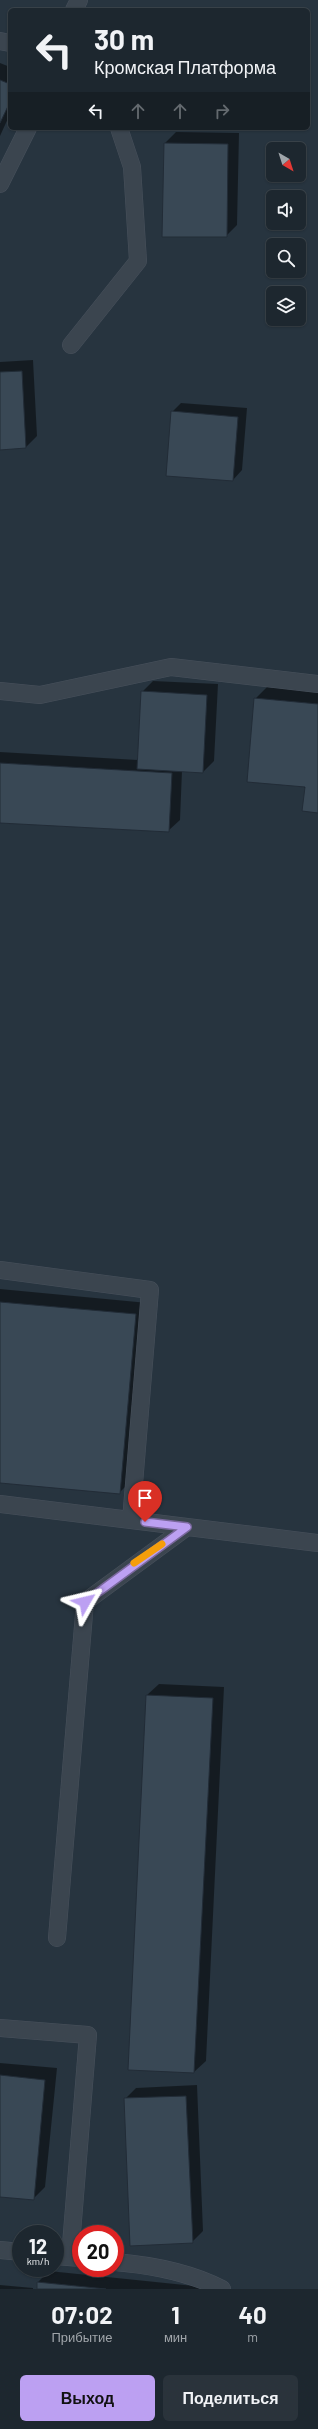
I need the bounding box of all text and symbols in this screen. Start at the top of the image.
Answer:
text: 30 m [94,22,154,56]
icon: left [28,24,80,76]
text: Кромская Платформа [94,56,276,78]
icon: left [85,100,107,122]
icon: ahead [127,100,149,122]
icon: ahead [169,100,191,122]
icon: right [211,100,233,122]
north arrow [266,142,306,182]
map controls [266,142,306,326]
button: sound [266,190,306,230]
button: search [266,238,306,278]
button: layers [266,286,306,326]
pin [128,1481,162,1522]
icon: arrive [134,1487,156,1509]
position arrow [64,1581,106,1623]
speed limit sign: 20 [72,2225,124,2277]
text: 12 [29,2234,47,2258]
text: km/h [27,2255,49,2267]
text: 07:02 [51,2300,113,2329]
text: 1 [171,2300,180,2329]
text: 40 [239,2300,267,2329]
text: Прибытие [51,2329,113,2345]
text: мин [164,2329,187,2345]
text: m [247,2329,258,2345]
button: Выход [20,2375,155,2421]
button: Поделиться [163,2375,298,2421]

